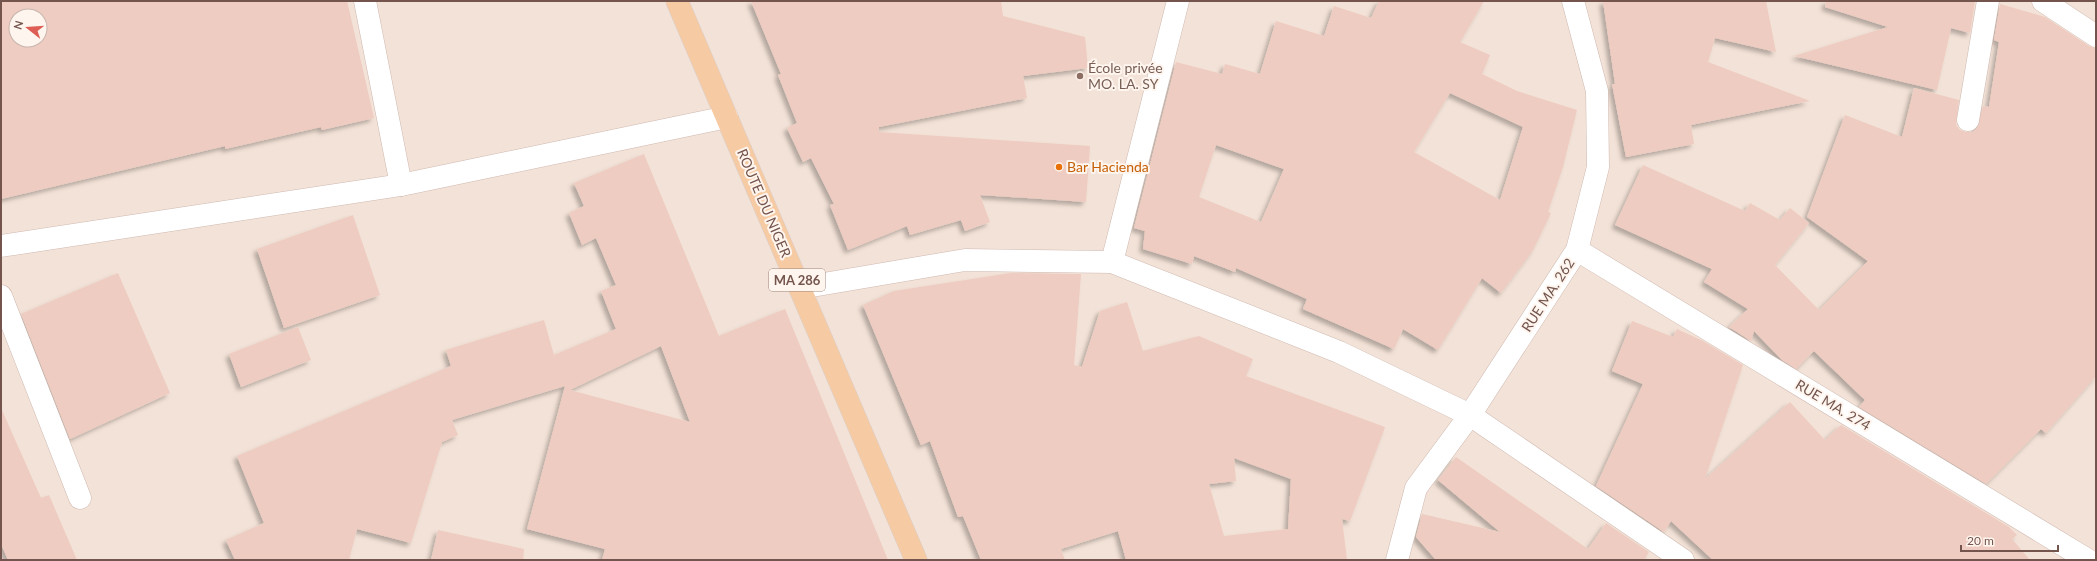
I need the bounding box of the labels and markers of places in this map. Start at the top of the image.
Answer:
place label: École privée MO. LA. SY [1088,59,1163,92]
marker: École privée MO. LA. SY [1075,71,1085,81]
place label: Bar Hacienda [1067,158,1149,175]
marker: Bar Hacienda [1054,162,1064,172]

